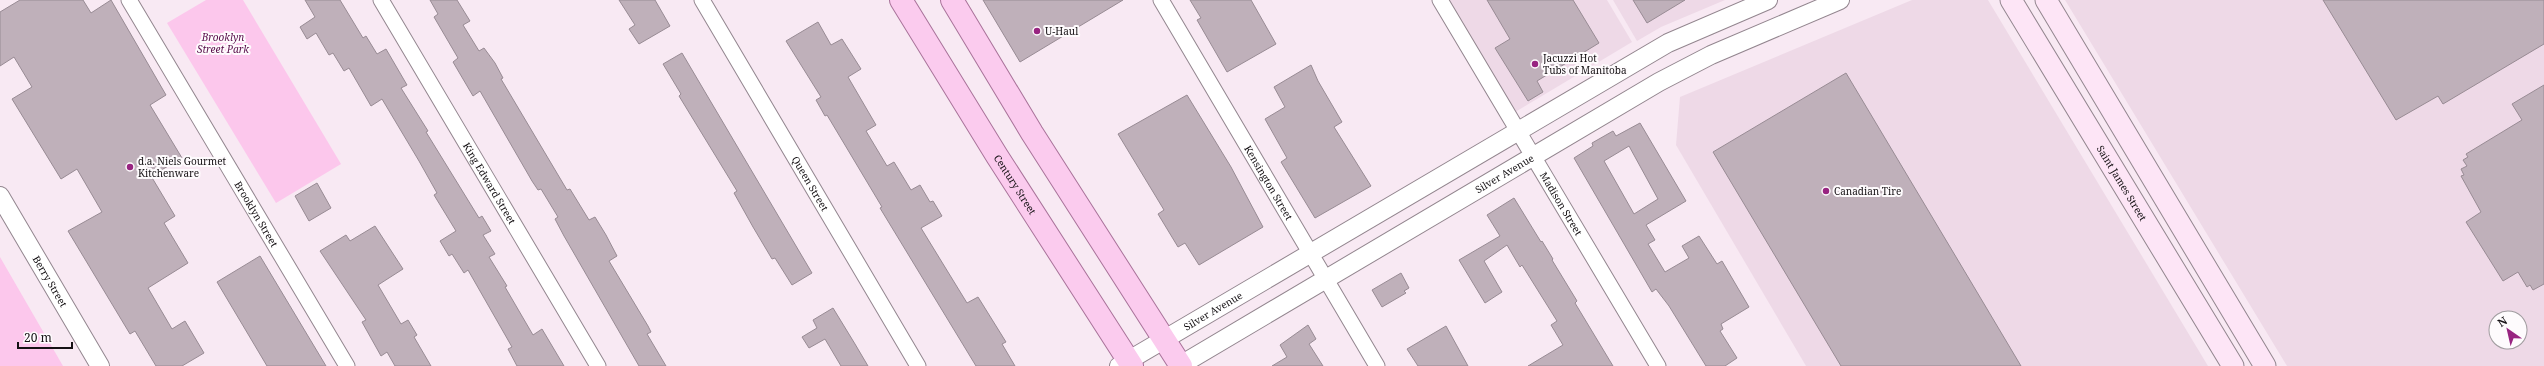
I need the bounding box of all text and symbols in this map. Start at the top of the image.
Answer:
place label: U-Haul [1045,24,1078,38]
marker: U-Haul [1032,26,1042,36]
park label: Brooklyn Street Park [197,30,249,56]
place label: Jacuzzi Hot Tubs of Manitoba [1542,51,1627,77]
marker: Jacuzzi Hot Tubs of Manitoba [1530,59,1540,69]
street label: King Edward Street [460,140,520,227]
street label: Kensington Street [1241,143,1296,223]
street label: Saint James Street [2094,143,2151,224]
street label: Silver Avenue [1472,151,1536,196]
street label: Century Street [991,152,1040,218]
street label: Queen Street [789,153,832,214]
place label: d.a. Niels Gourmet Kitchenware [138,154,227,180]
marker: d.a. Niels Gourmet Kitchenware [125,162,135,172]
street label: Madison Street [1537,169,1586,238]
street label: Brooklyn Street [231,178,282,250]
place label: Canadian Tire [1834,184,1901,198]
marker: Canadian Tire [1821,186,1831,196]
street label: Berry Street [30,253,71,310]
street label: Silver Avenue [1181,288,1245,334]
north arrow [2488,310,2528,350]
text: N [2494,312,2510,330]
scale bar [18,324,72,350]
text: 20 m [24,329,52,346]

